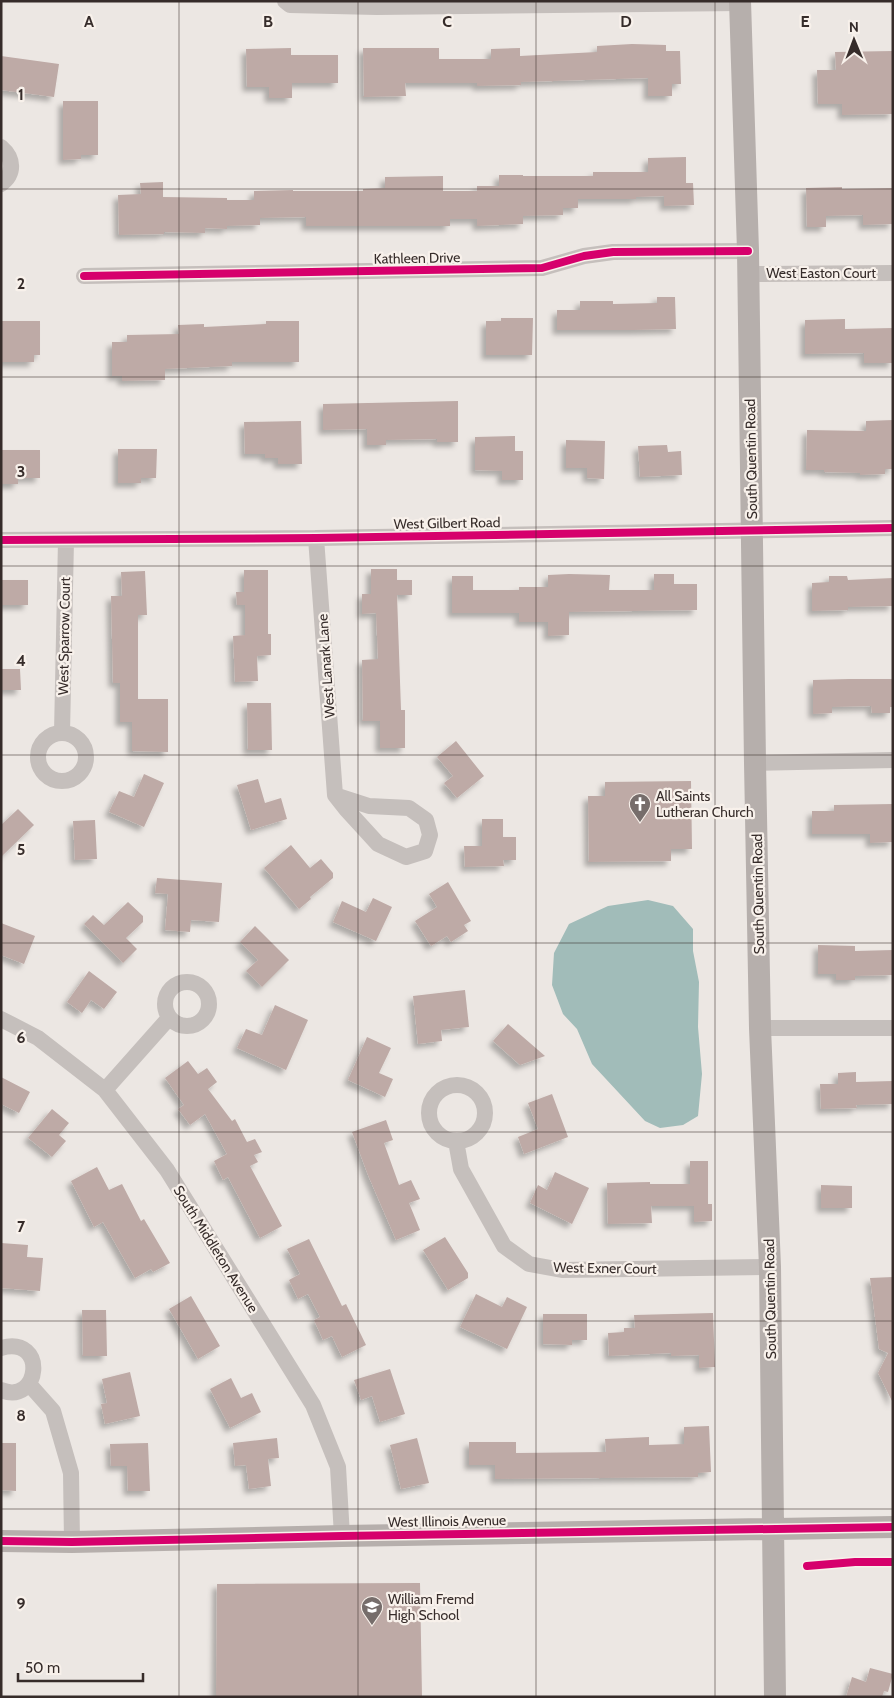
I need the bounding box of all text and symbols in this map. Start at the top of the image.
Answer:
text: A [84,12,94,31]
text: B [263,12,273,31]
text: C [442,12,452,31]
text: D [620,12,632,31]
text: E [800,12,810,31]
north arrow [829,15,879,65]
text: N [849,18,859,36]
text: 1 [18,85,24,104]
street label: Kathleen Drive [373,248,461,268]
street label: West Easton Court [766,264,876,282]
text: 2 [17,274,25,293]
street label: South Quentin Road [741,399,761,519]
text: 3 [17,462,25,481]
street label: West Gilbert Road [393,513,501,533]
street label: West Sparrow Court [54,576,74,695]
street label: West Lanark Lane [313,613,339,719]
text: 4 [16,651,26,670]
place label: All Saints Lutheran Church [656,787,753,821]
church icon: All Saints Lutheran Church [628,792,652,823]
street label: South Quentin Road [748,834,768,954]
text: 5 [17,840,25,859]
text: 6 [17,1028,26,1047]
street label: South Middleton Avenue [170,1182,262,1316]
text: 7 [17,1217,26,1236]
street label: South Quentin Road [760,1239,780,1359]
street label: West Exner Court [553,1258,657,1278]
text: 8 [16,1406,26,1425]
street label: West Illinois Avenue [388,1511,506,1531]
place label: William Fremd High School [388,1590,474,1624]
text: 9 [17,1594,26,1613]
school or university icon: William Fremd High School [360,1595,384,1626]
scale bar [18,1650,142,1682]
text: 50 m [25,1659,60,1677]

